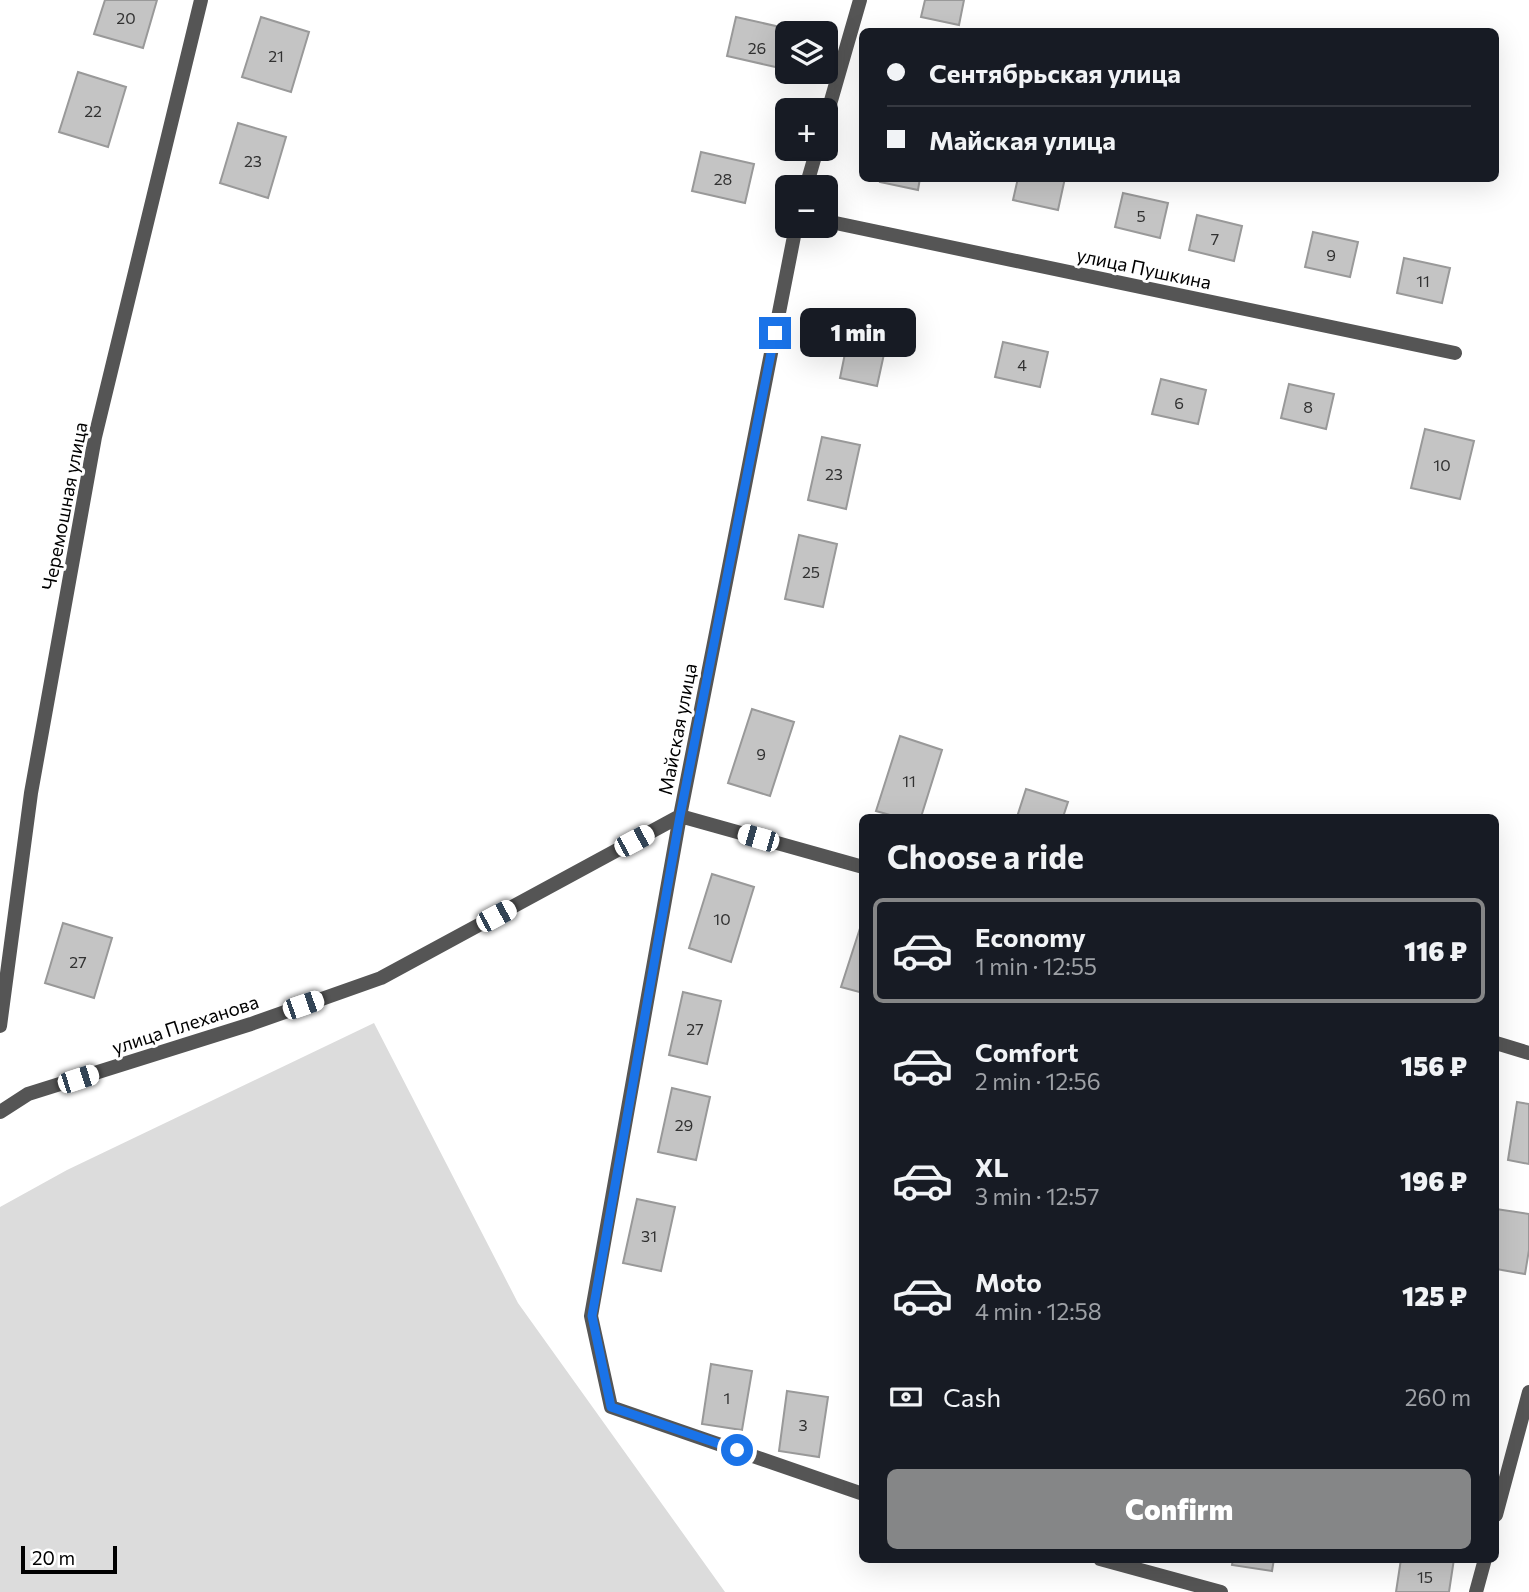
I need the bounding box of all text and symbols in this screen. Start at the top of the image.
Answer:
house number: 20 [116,8,136,27]
map controls [775,21,838,238]
button: layers [775,21,838,84]
house number: 26 [748,38,766,57]
house number: 21 [268,46,284,65]
text: Сентябрьская улица [929,57,1181,88]
button: + [775,98,838,161]
house number: 22 [84,101,102,120]
text: Майская улица [929,124,1116,155]
house number: 23 [244,151,262,170]
house number: 28 [714,169,732,188]
button: − [775,175,838,238]
house number: 5 [1136,206,1146,225]
house number: 7 [1211,229,1219,248]
street label: улица Пушкина [1075,242,1213,294]
house number: 9 [1326,245,1336,264]
house number: 11 [1416,271,1430,290]
callout: 1 min [800,308,915,358]
route end [759,317,791,349]
text: 1 min [830,318,886,346]
house number: 4 [1017,355,1027,374]
house number: 6 [1174,393,1184,412]
house number: 8 [1303,397,1313,416]
street label: Черемошная улица [36,420,92,592]
house number: 10 [1433,455,1451,474]
house number: 23 [825,464,843,483]
house number: 25 [802,562,820,581]
street label: Майская улица [653,661,701,797]
house number: 9 [756,744,766,763]
house number: 11 [902,771,916,790]
car [611,822,658,860]
car [735,822,782,854]
text: Choose a ride [887,836,1084,876]
car [473,897,520,935]
house number: 10 [713,909,731,928]
icon: car [891,919,954,982]
text: Economy [975,921,1086,952]
text: 116 ₽ [1404,935,1467,966]
house number: 27 [69,952,87,971]
text: 1 min · 12:55 [975,952,1097,980]
car [280,988,327,1022]
street label: улица Плеханова [109,989,261,1059]
house number: 27 [686,1019,704,1038]
icon: car [891,1034,954,1097]
text: Comfort [975,1036,1078,1067]
text: 156 ₽ [1401,1050,1467,1081]
car [55,1063,102,1095]
text: 2 min · 12:56 [975,1067,1101,1095]
house number: 29 [675,1115,693,1134]
icon: car [891,1149,954,1212]
text: XL [975,1151,1009,1182]
text: 196 ₽ [1400,1165,1467,1196]
text: 3 min · 12:57 [975,1182,1099,1210]
house number: 31 [641,1226,657,1245]
icon: car [891,1264,954,1327]
text: Moto [975,1266,1042,1297]
text: 125 ₽ [1402,1280,1467,1311]
text: 4 min · 12:58 [975,1297,1102,1325]
icon: cash [887,1378,925,1416]
text: Cash [943,1381,1001,1412]
text: 260 m [1405,1383,1471,1411]
house number: 1 [724,1388,730,1407]
house number: 3 [798,1415,808,1434]
route start [721,1434,753,1466]
button: Confirm [887,1469,1471,1549]
scale bar [21,1543,117,1575]
text: 20 m [32,1546,75,1569]
house number: 15 [1417,1567,1433,1586]

